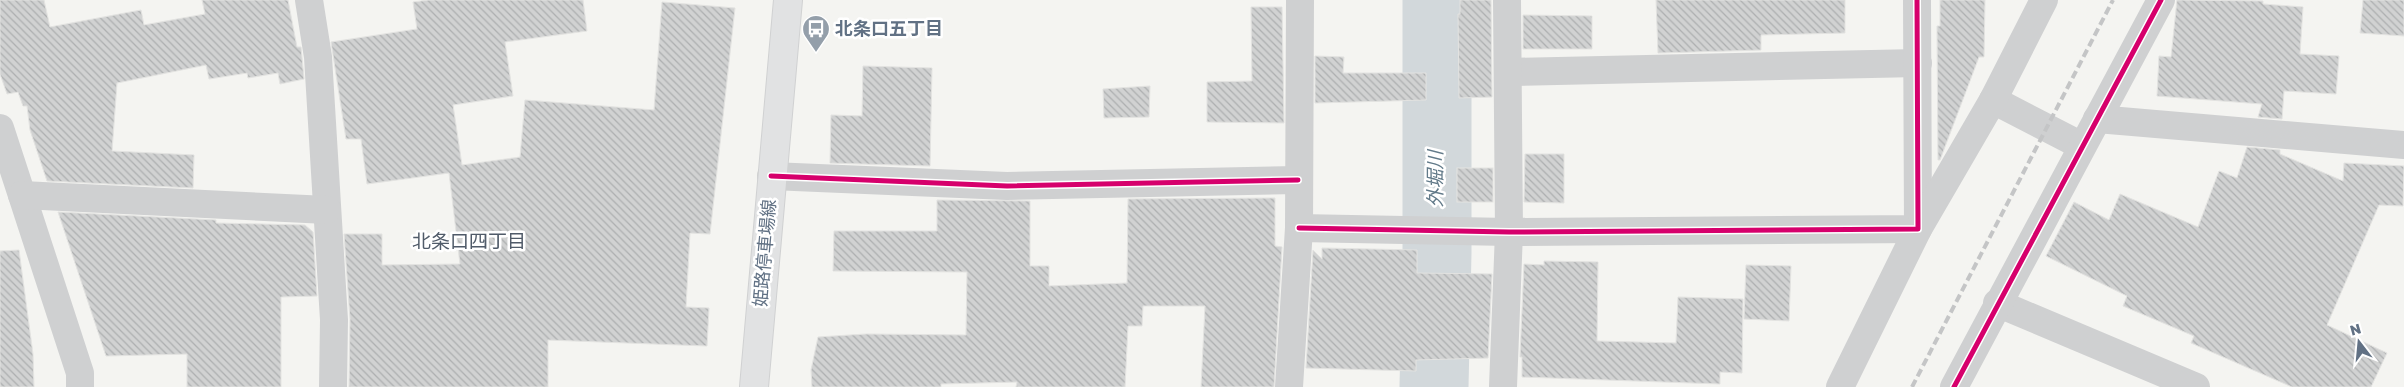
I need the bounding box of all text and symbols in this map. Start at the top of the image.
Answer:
bus stop icon: 北条口五丁目 [801,14,831,53]
place label: 北条口五丁目 [835,17,943,39]
water label: 外堀川 [1423,149,1446,208]
street label: 姫路停車場線 [748,198,780,308]
district label: 北条口四丁目 [412,229,526,252]
north arrow [2334,317,2384,367]
text: N [2348,319,2363,339]

